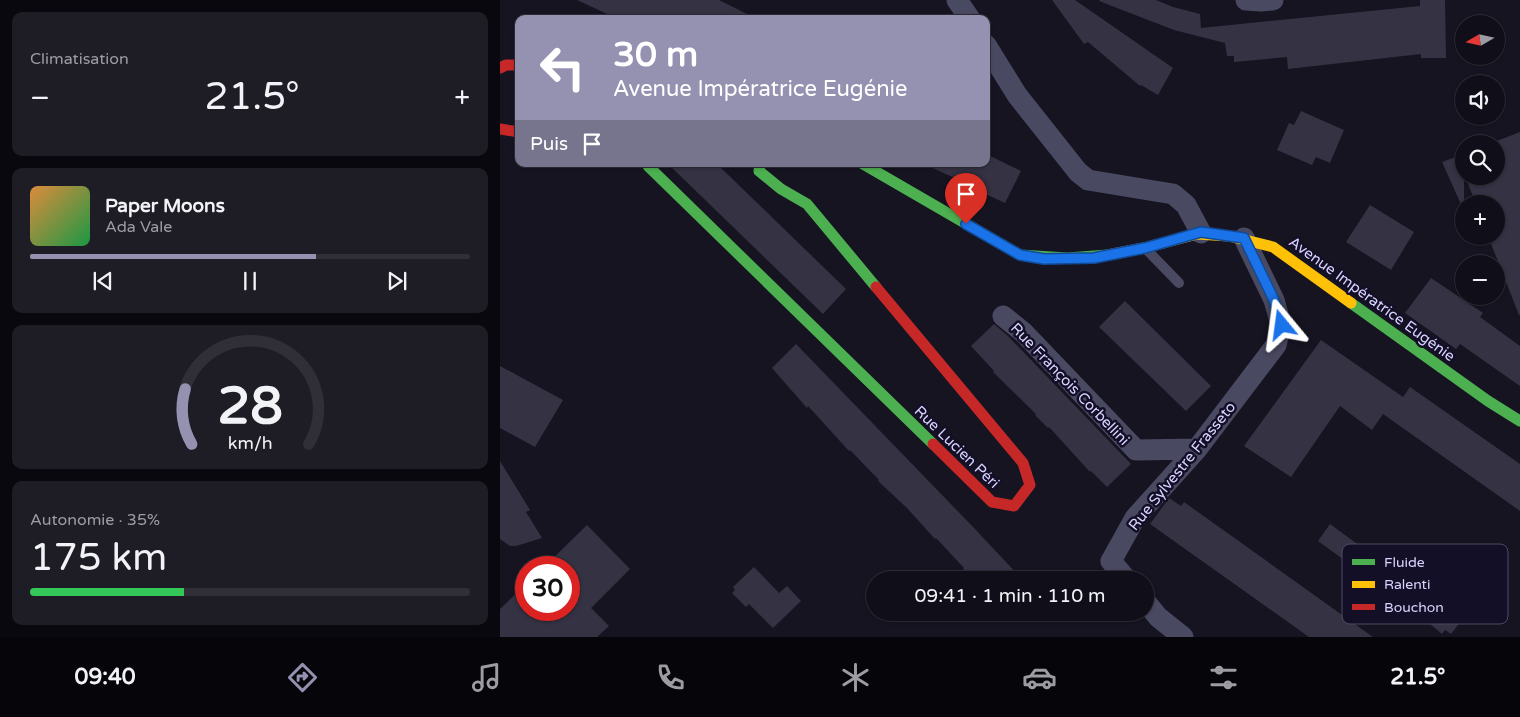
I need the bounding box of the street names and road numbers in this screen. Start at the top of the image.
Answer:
street label: Avenue Impératrice Eugénie [1285,233,1459,365]
street label: Rue François Corbellini [1007,319,1133,449]
street label: Rue Sylvestre Frasseto [1125,398,1239,534]
street label: Rue Lucien Péri [911,402,1003,492]

